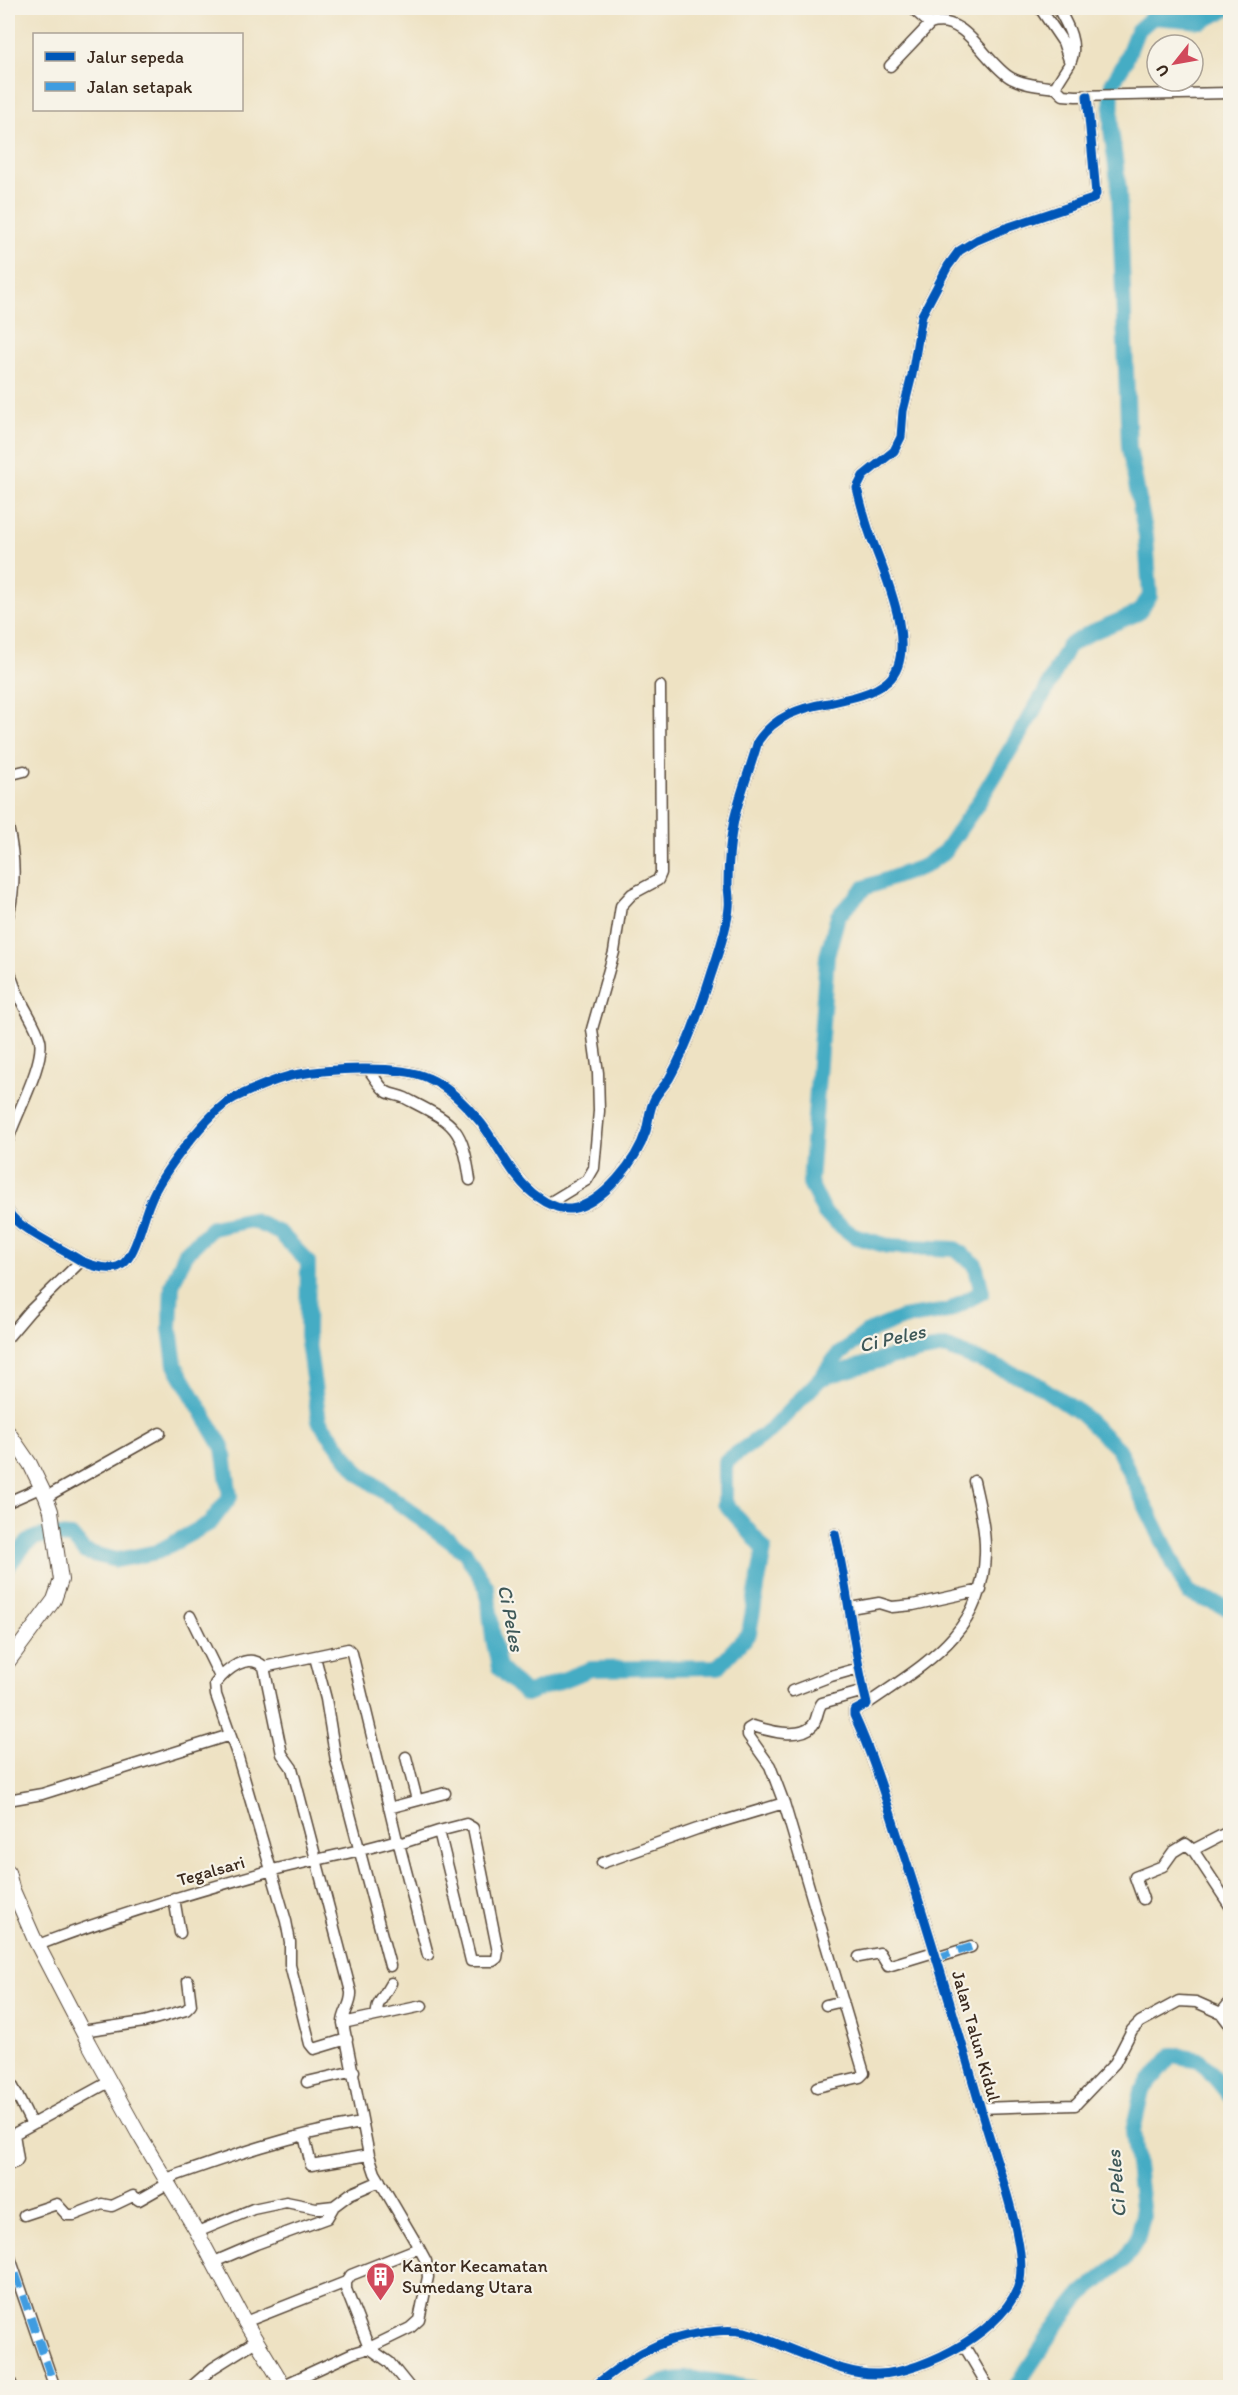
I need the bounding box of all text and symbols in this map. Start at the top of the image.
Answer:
legend [33,33,243,111]
north arrow [1145,33,1205,93]
text: Jalur sepeda [87,46,184,68]
text: U [1152,61,1173,80]
text: Jalan setapak [87,76,193,98]
water label: Ci Peles [856,1318,929,1357]
water label: Ci Peles [493,1583,529,1655]
street label: Tegalsari [175,1851,247,1891]
street label: Jalan Talun Kidul [947,1968,1005,2104]
water label: Ci Peles [1101,2148,1131,2219]
place label: Kantor Kecamatan Sumedang Utara [402,2255,548,2298]
building icon: Kantor Kecamatan Sumedang Utara [365,2260,397,2302]

